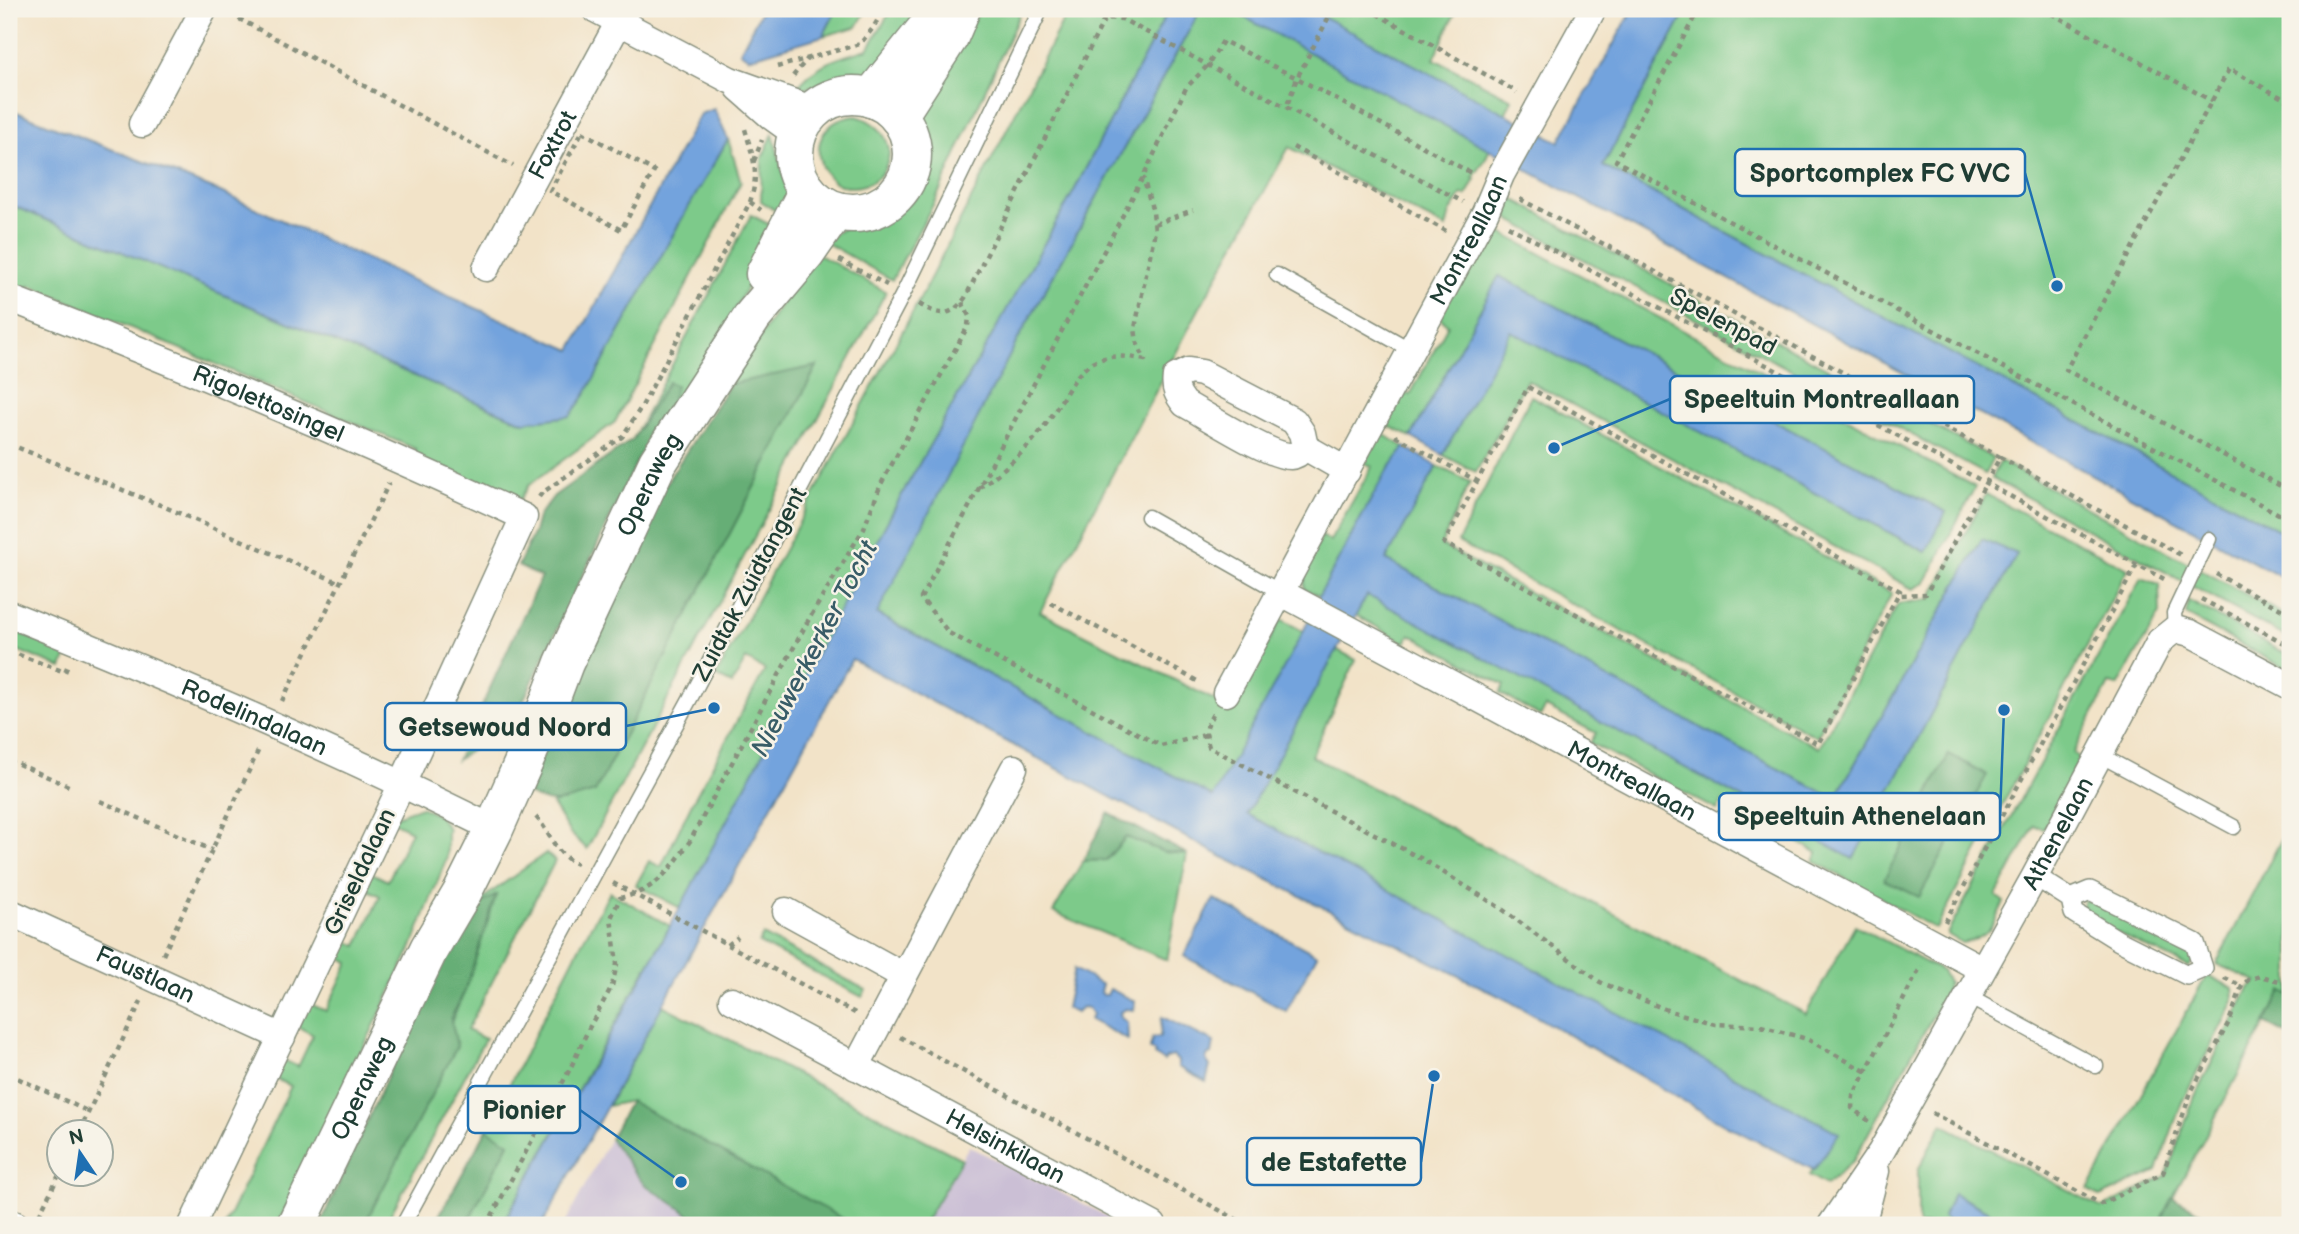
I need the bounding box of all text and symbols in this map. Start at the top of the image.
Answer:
street label: Foxtrot [522,105,583,184]
callout: Sportcomplex FC VVC [1735,149,2025,196]
text: Sportcomplex FC VVC [1750,159,2010,190]
street label: Montreallaan [1423,171,1514,310]
street label: Spelenpad [1665,282,1781,362]
street label: Rigolettosingel [188,359,349,449]
callout: Speeltuin Montreallaan [1670,376,1974,423]
text: Speeltuin Montreallaan [1684,385,1960,416]
street label: Operaweg [611,427,688,541]
street label: Zuidtak Zuidtangent [686,482,814,687]
water label: Nieuwerkerker Tocht [745,535,885,762]
street label: Rodelindalaan [177,672,332,762]
callout: Getsewoud Noord [385,703,626,750]
text: Getsewoud Noord [399,713,611,744]
street label: Montreallaan [1562,734,1701,827]
street label: Athenelaan [2016,772,2100,895]
callout: Speeltuin Athenelaan [1719,793,2000,840]
text: Speeltuin Athenelaan [1734,802,1986,833]
street label: Griseldalaan [318,804,402,940]
street label: Faustlaan [91,939,199,1010]
street label: Operaweg [325,1031,399,1145]
callout: Pionier [468,1086,580,1133]
text: Pionier [482,1096,566,1127]
street label: Helsinkilaan [941,1102,1070,1190]
north arrow [46,1118,116,1188]
text: N [67,1125,86,1151]
callout: de Estafette [1247,1138,1421,1185]
text: de Estafette [1261,1148,1407,1179]

